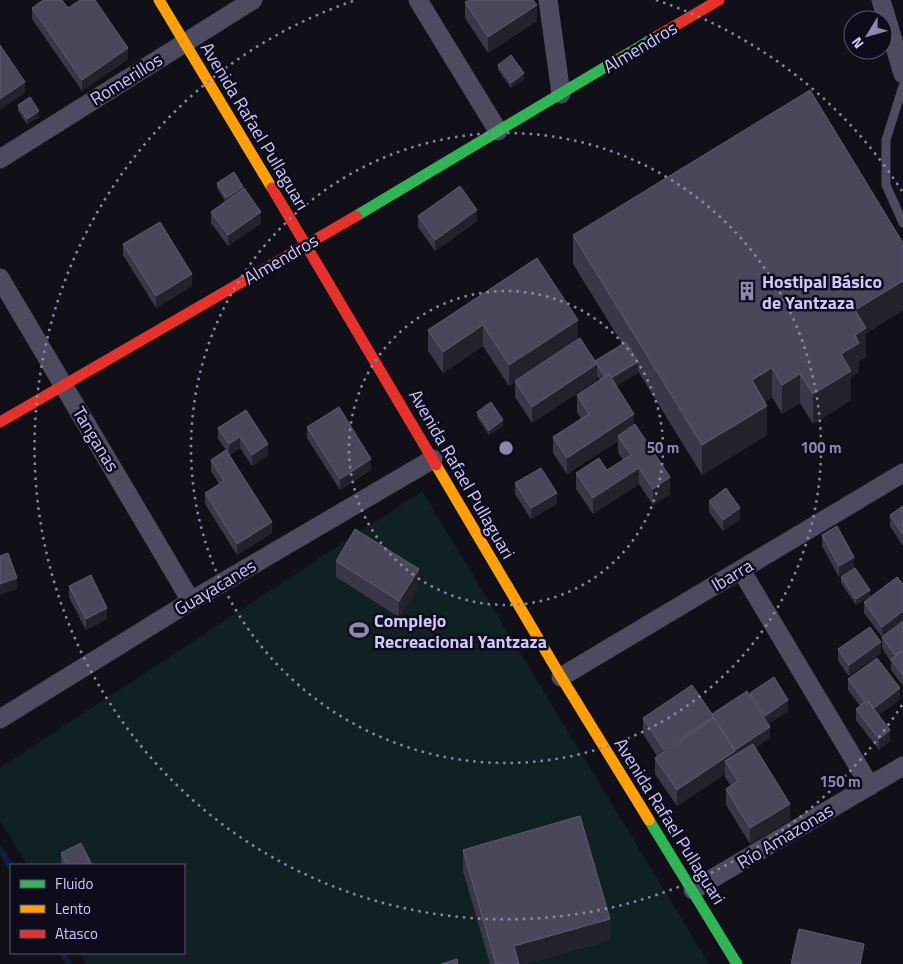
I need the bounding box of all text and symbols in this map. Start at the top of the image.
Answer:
north arrow [843,10,893,60]
street label: Almendros [598,14,682,80]
text: N [846,33,869,53]
street label: Avenida Rafael Pullaguari [194,37,316,215]
street label: Romerillos [85,46,167,112]
street label: Almendros [239,227,323,291]
place label: Hostipal Básico de Yantzaza [762,268,882,316]
building icon: Hostipal Básico de Yantzaza [736,280,758,302]
street label: Avenida Rafael Pullaguari [402,384,522,564]
street label: Tanganas [66,401,126,477]
text: 50 m [647,436,679,459]
text: 100 m [800,436,842,459]
centre of rings [497,439,515,457]
street label: Guayacanes [169,552,261,622]
street label: Ibarra [706,552,758,598]
place label: Complejo Recreacional Yantzaza [374,607,547,655]
sports icon: Complejo Recreacional Yantzaza [348,619,370,641]
street label: Avenida Rafael Pullaguari [608,732,732,910]
text: 150 m [819,770,861,793]
street label: Río Amazonas [732,797,838,875]
legend [10,864,185,954]
text: Fluido [55,872,94,895]
text: Lento [55,897,91,920]
text: Atasco [55,922,98,945]

